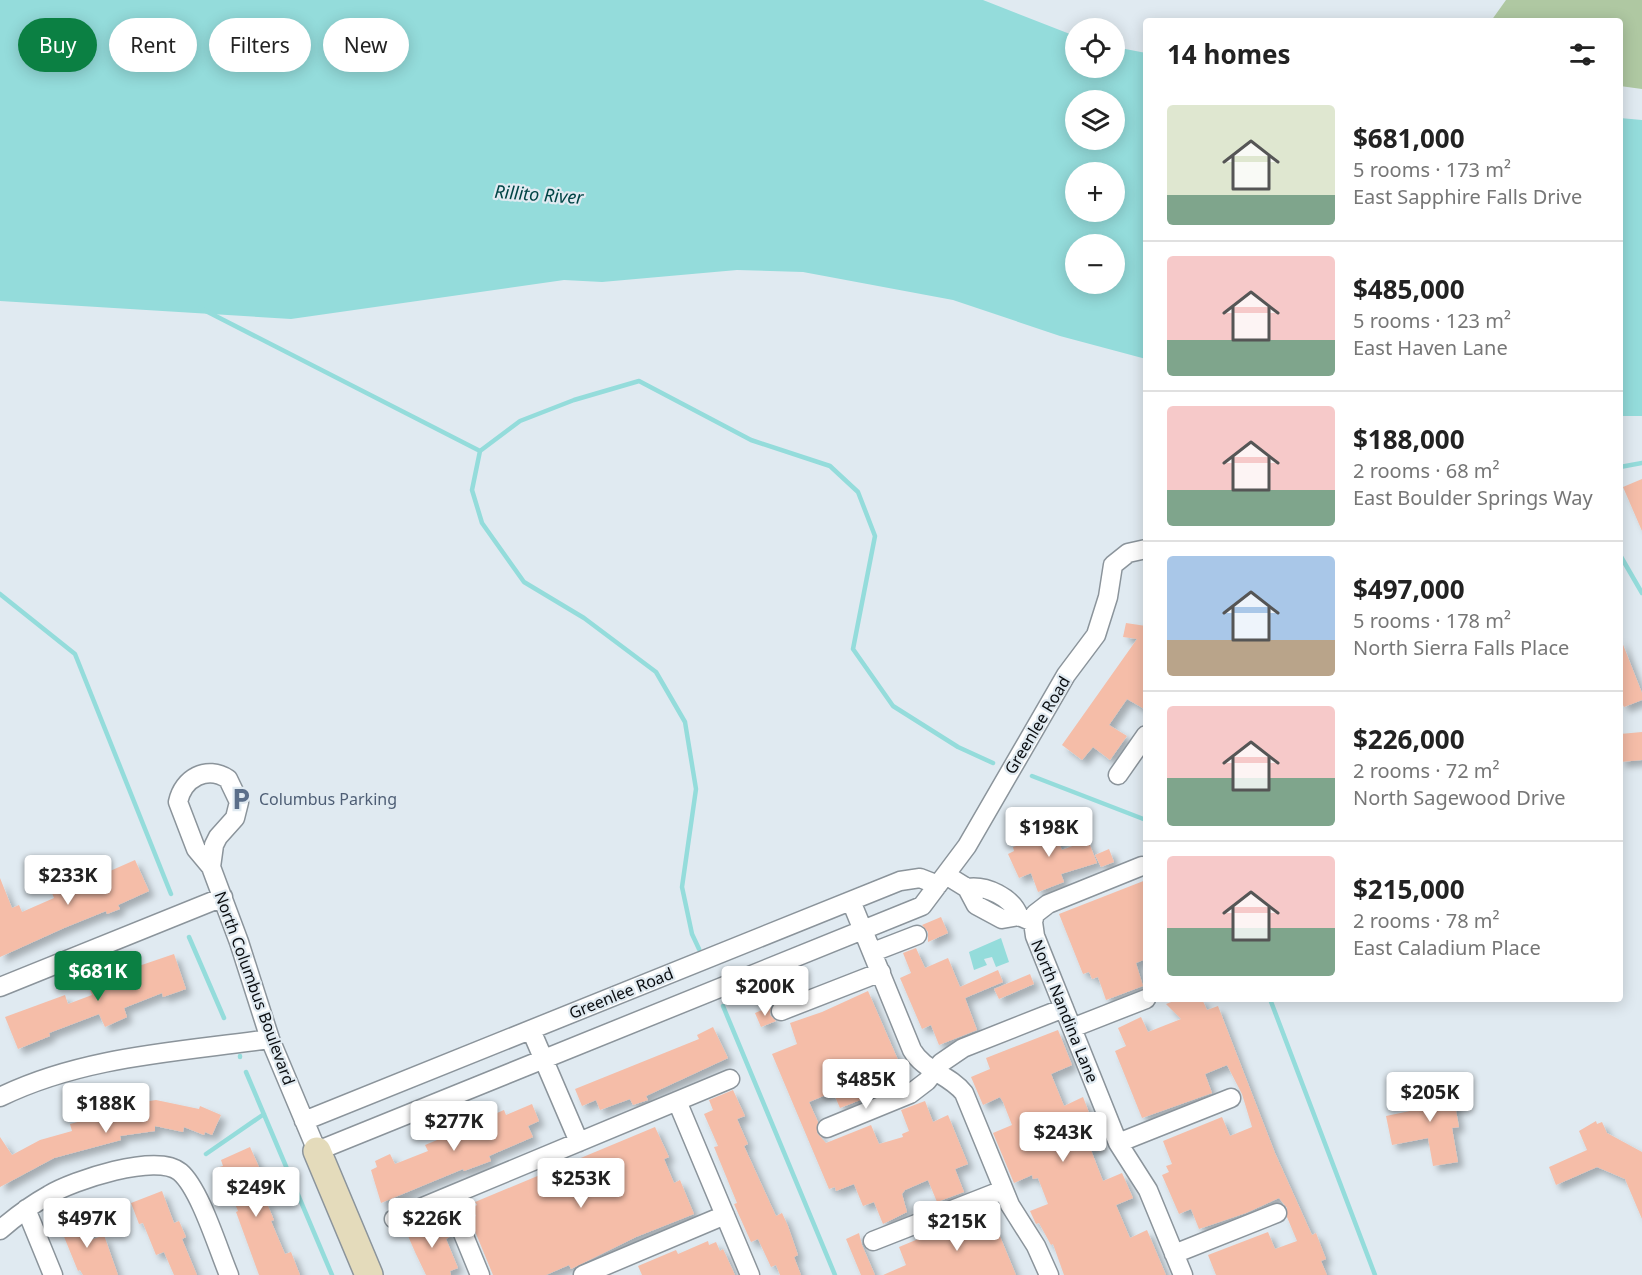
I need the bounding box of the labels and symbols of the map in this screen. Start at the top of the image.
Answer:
water label: Rillito River [494,179,585,209]
street label: Greenlee Road [999,672,1075,778]
parking icon: Columbus Parking [228,786,254,812]
place label: Columbus Parking [259,788,397,810]
pin: $198K [1007,807,1091,858]
pin: $233K [26,855,110,906]
street label: North Columbus Boulevard [210,888,300,1088]
street label: North Nandina Lane [1026,936,1104,1086]
pin: $681K [56,951,140,1002]
street label: Greenlee Road [566,962,676,1024]
pin: $200K [723,966,807,1017]
pin: $485K [824,1059,908,1110]
pin: $205K [1388,1072,1472,1123]
pin: $188K [64,1083,148,1134]
pin: $277K [412,1101,496,1152]
pin: $243K [1021,1112,1105,1163]
pin: $253K [539,1158,623,1209]
pin: $249K [214,1167,298,1218]
pin: $497K [45,1198,129,1249]
pin: $226K [390,1198,474,1249]
pin: $215K [915,1201,999,1252]

